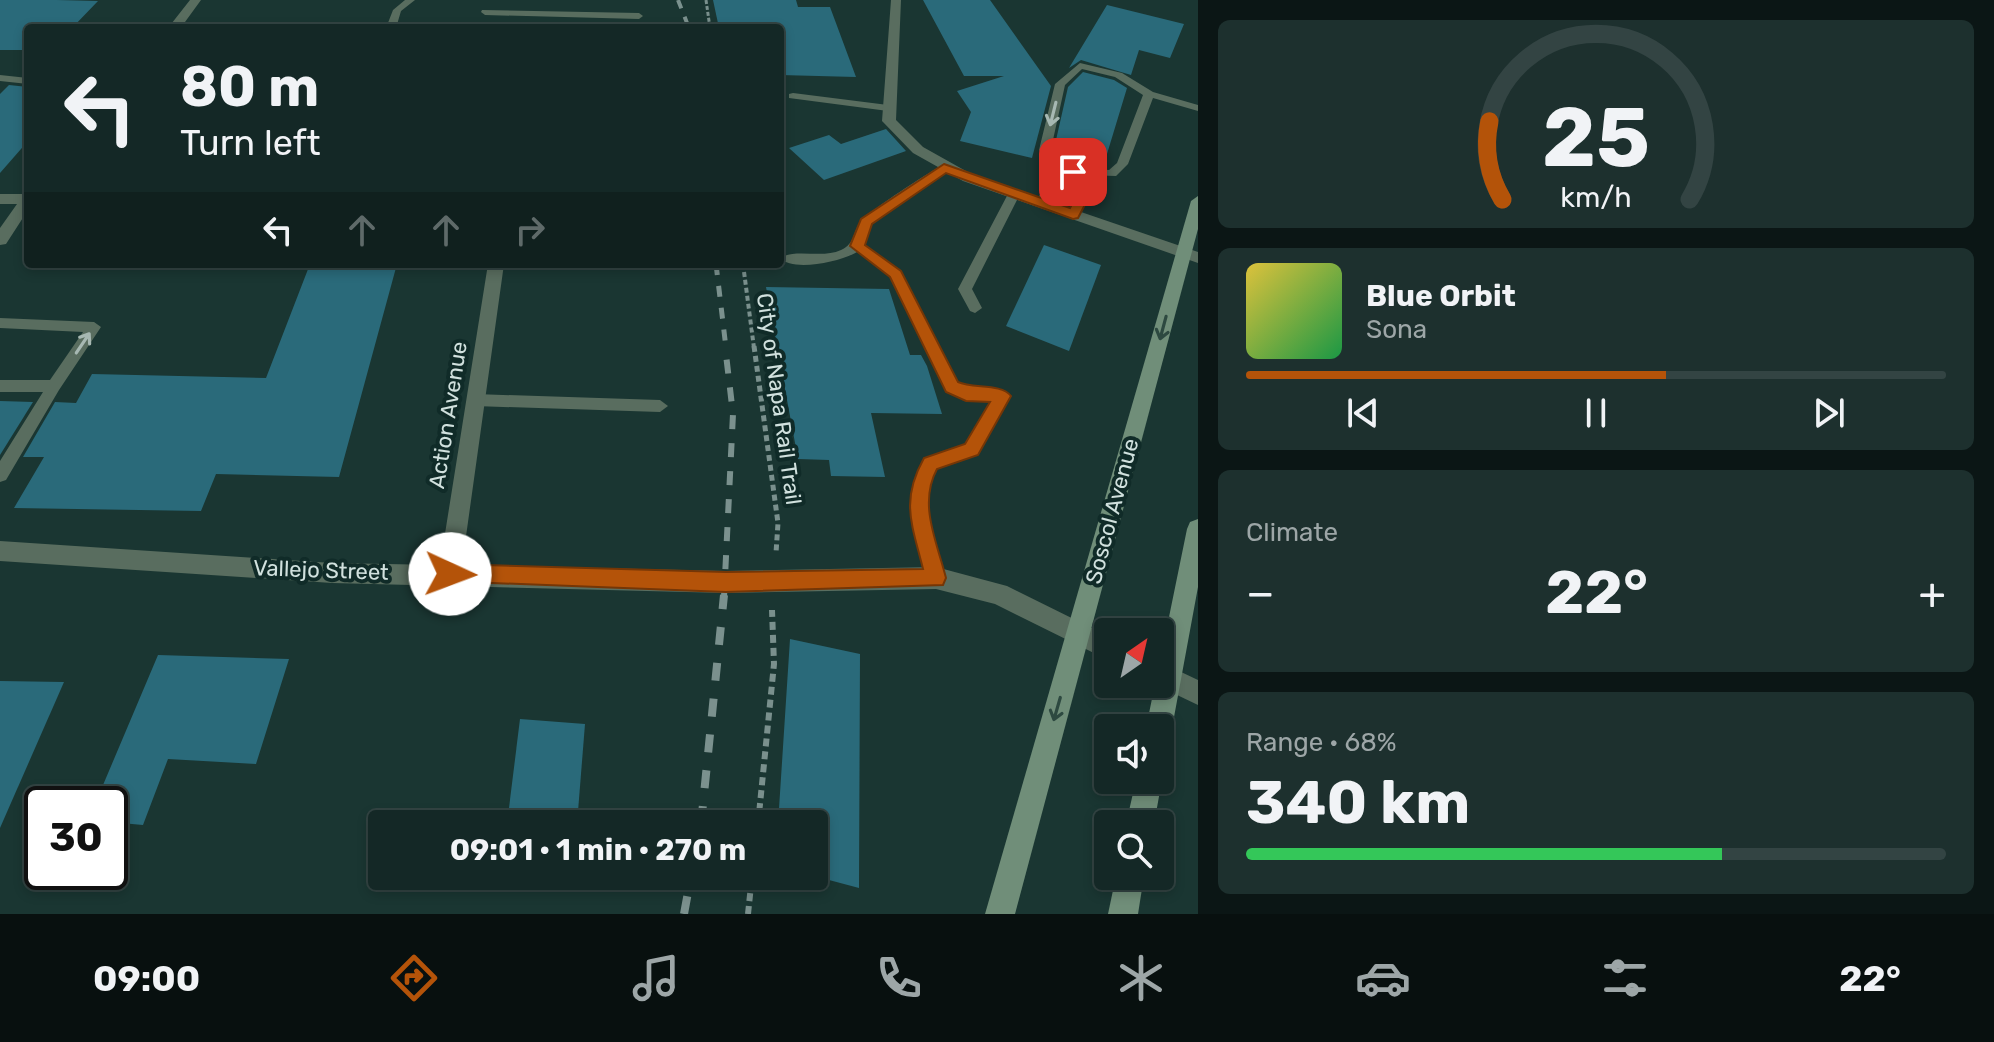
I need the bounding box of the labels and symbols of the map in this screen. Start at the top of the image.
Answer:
one-way arrow [1044,100,1059,126]
pin [1039,138,1107,206]
street label: City of Napa Rail Trail [751,291,807,507]
one-way arrow [1154,315,1169,341]
one-way arrow [75,333,91,355]
street label: Action Avenue [423,340,473,490]
street label: Soscol Avenue [1080,435,1144,587]
position arrow [408,532,492,616]
street label: Vallejo Street [253,554,390,586]
north arrow [1094,618,1174,698]
one-way arrow [1049,695,1064,721]
speed limit sign: 30 [24,786,128,890]

